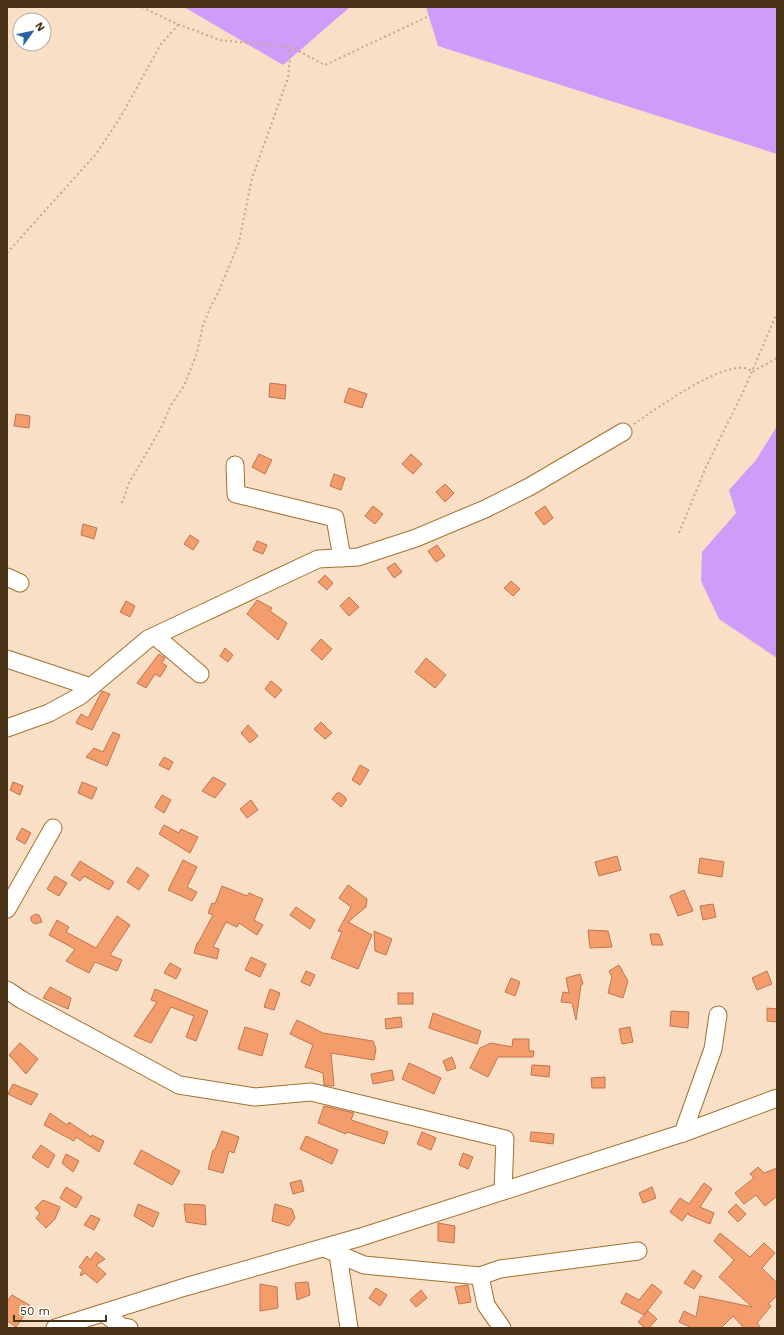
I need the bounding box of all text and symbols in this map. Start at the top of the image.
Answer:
north arrow [12,12,52,52]
text: N [32,20,48,34]
scale bar [14,1297,106,1323]
text: 50 m [20,1304,50,1318]

